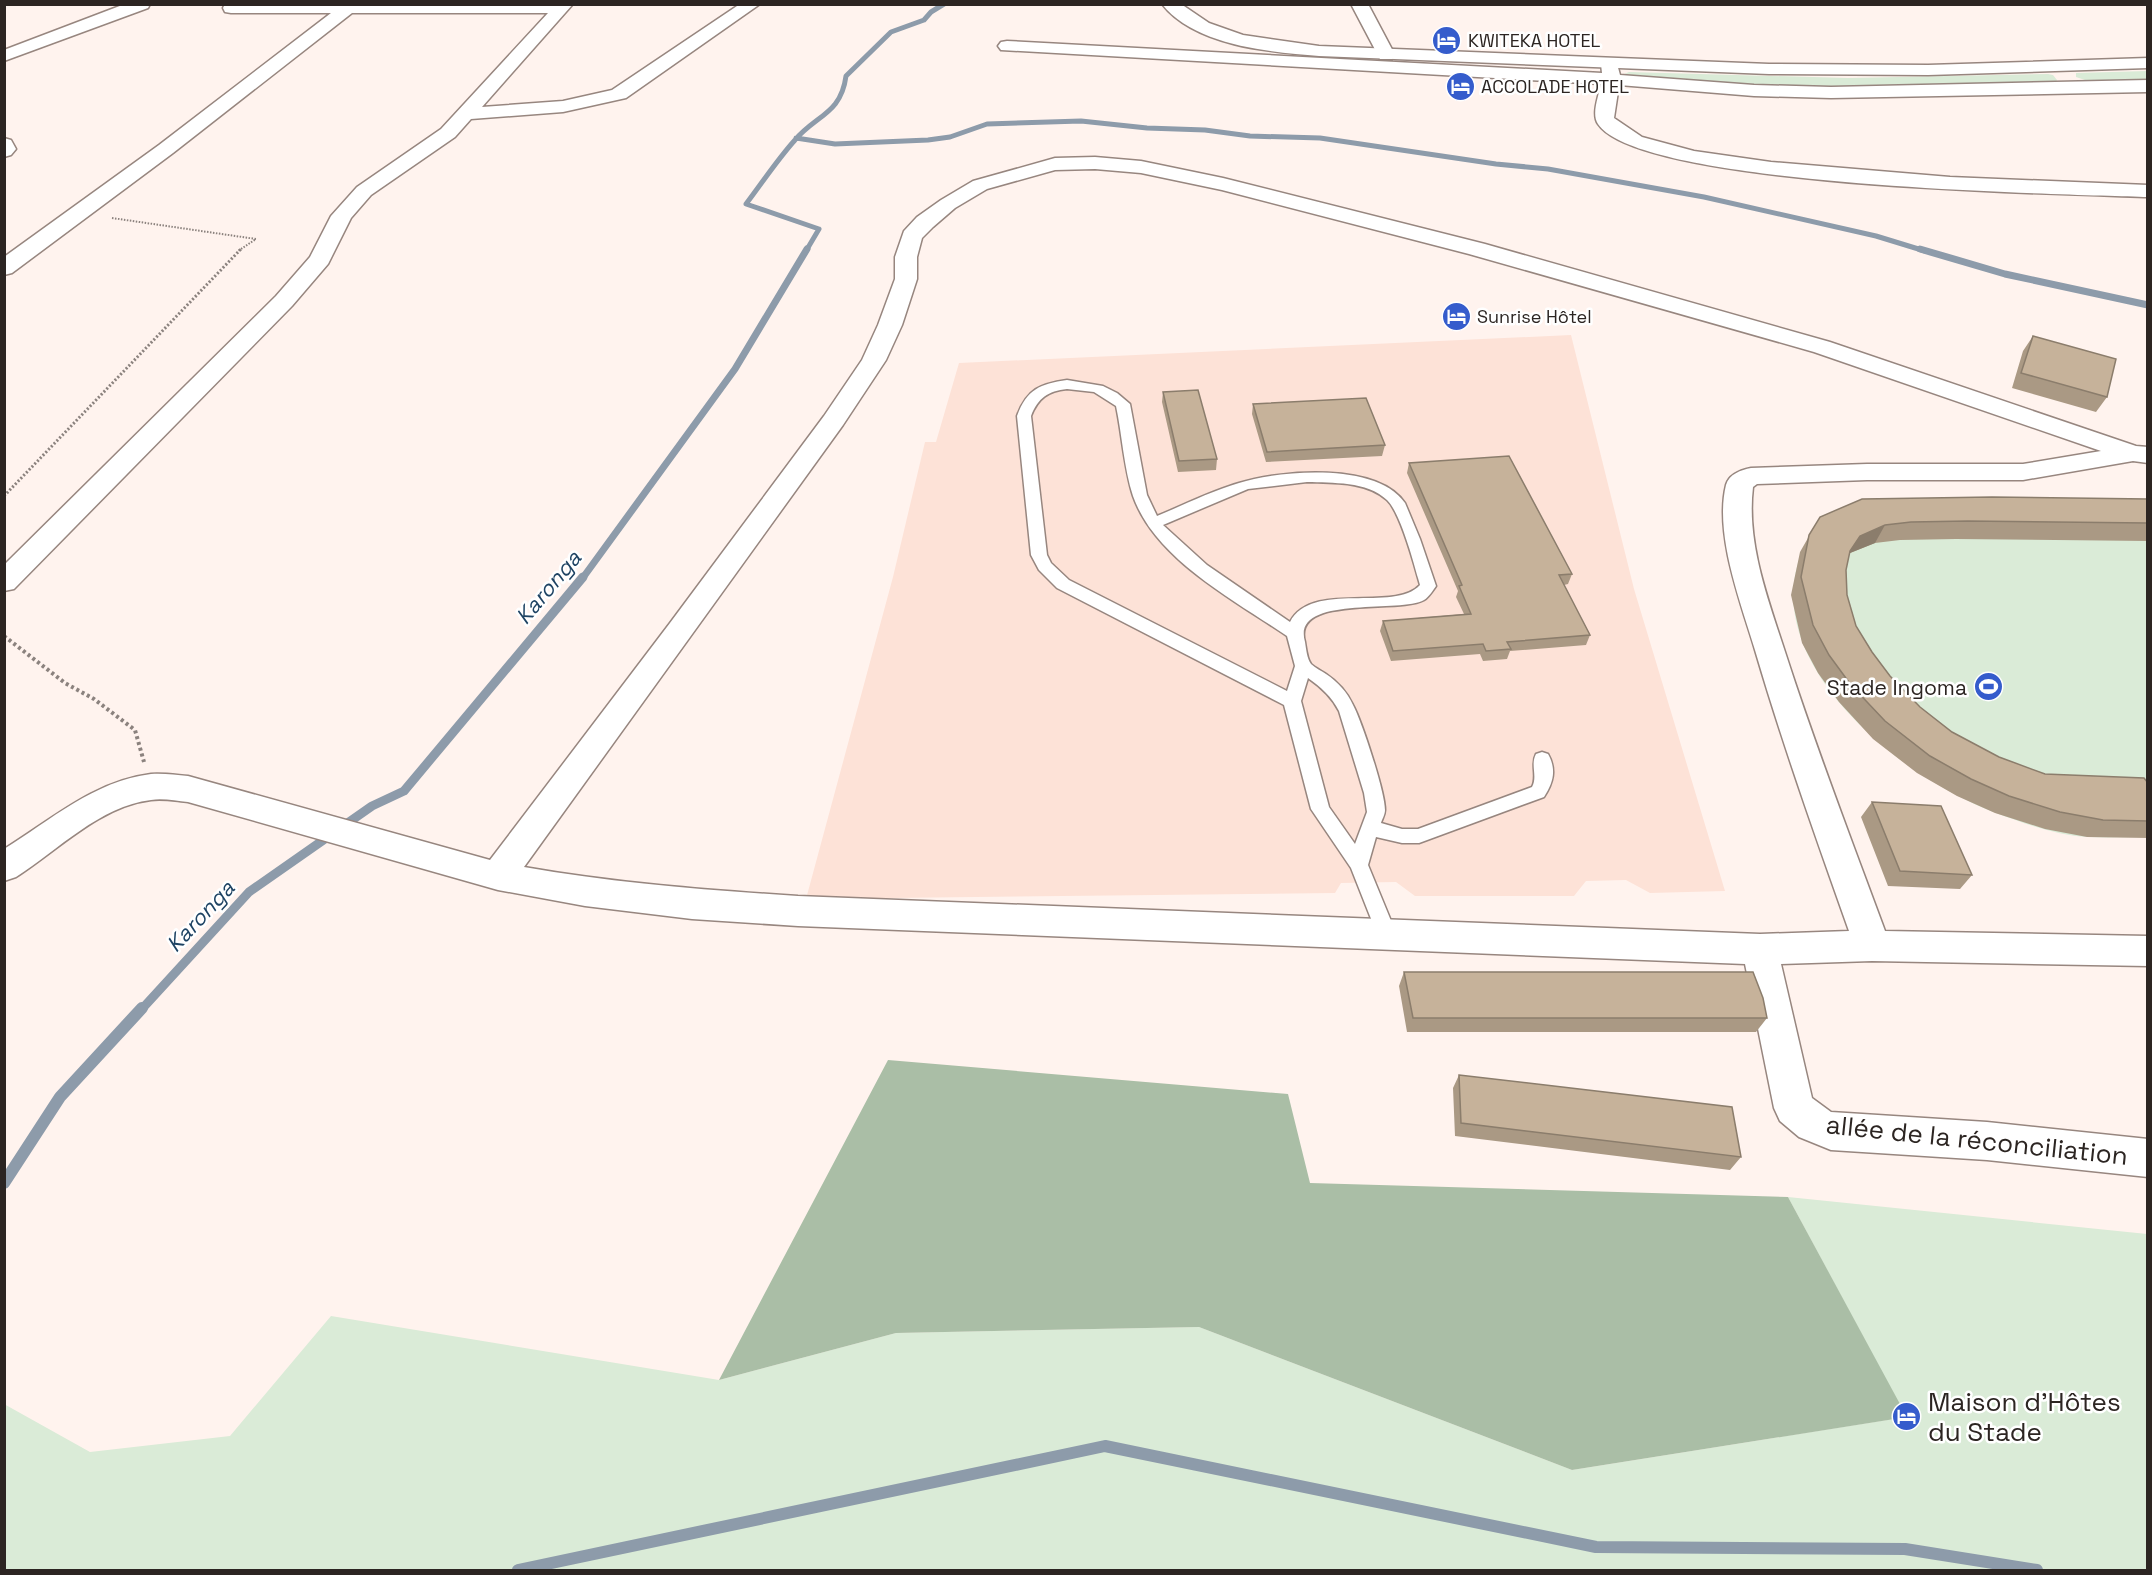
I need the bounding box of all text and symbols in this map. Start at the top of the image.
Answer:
hotel icon: KWITEKA HOTEL [1431,24,1463,56]
place label: KWITEKA HOTEL [1468,29,1601,52]
hotel icon: ACCOLADE HOTEL [1444,70,1476,102]
place label: ACCOLADE HOTEL [1481,75,1629,98]
hotel icon: Sunrise Hôtel [1440,300,1472,332]
place label: Sunrise Hôtel [1477,305,1592,328]
water label: Karonga [509,544,587,630]
sports icon: Stade Ingoma [1972,671,2004,703]
place label: Stade Ingoma [1827,674,1967,701]
water label: Karonga [160,874,240,958]
street label: allée de la réconciliation [1824,1107,2130,1173]
place label: Maison d'Hôtes du Stade [1928,1385,2121,1449]
hotel icon: Maison d'Hôtes du Stade [1891,1401,1923,1433]

